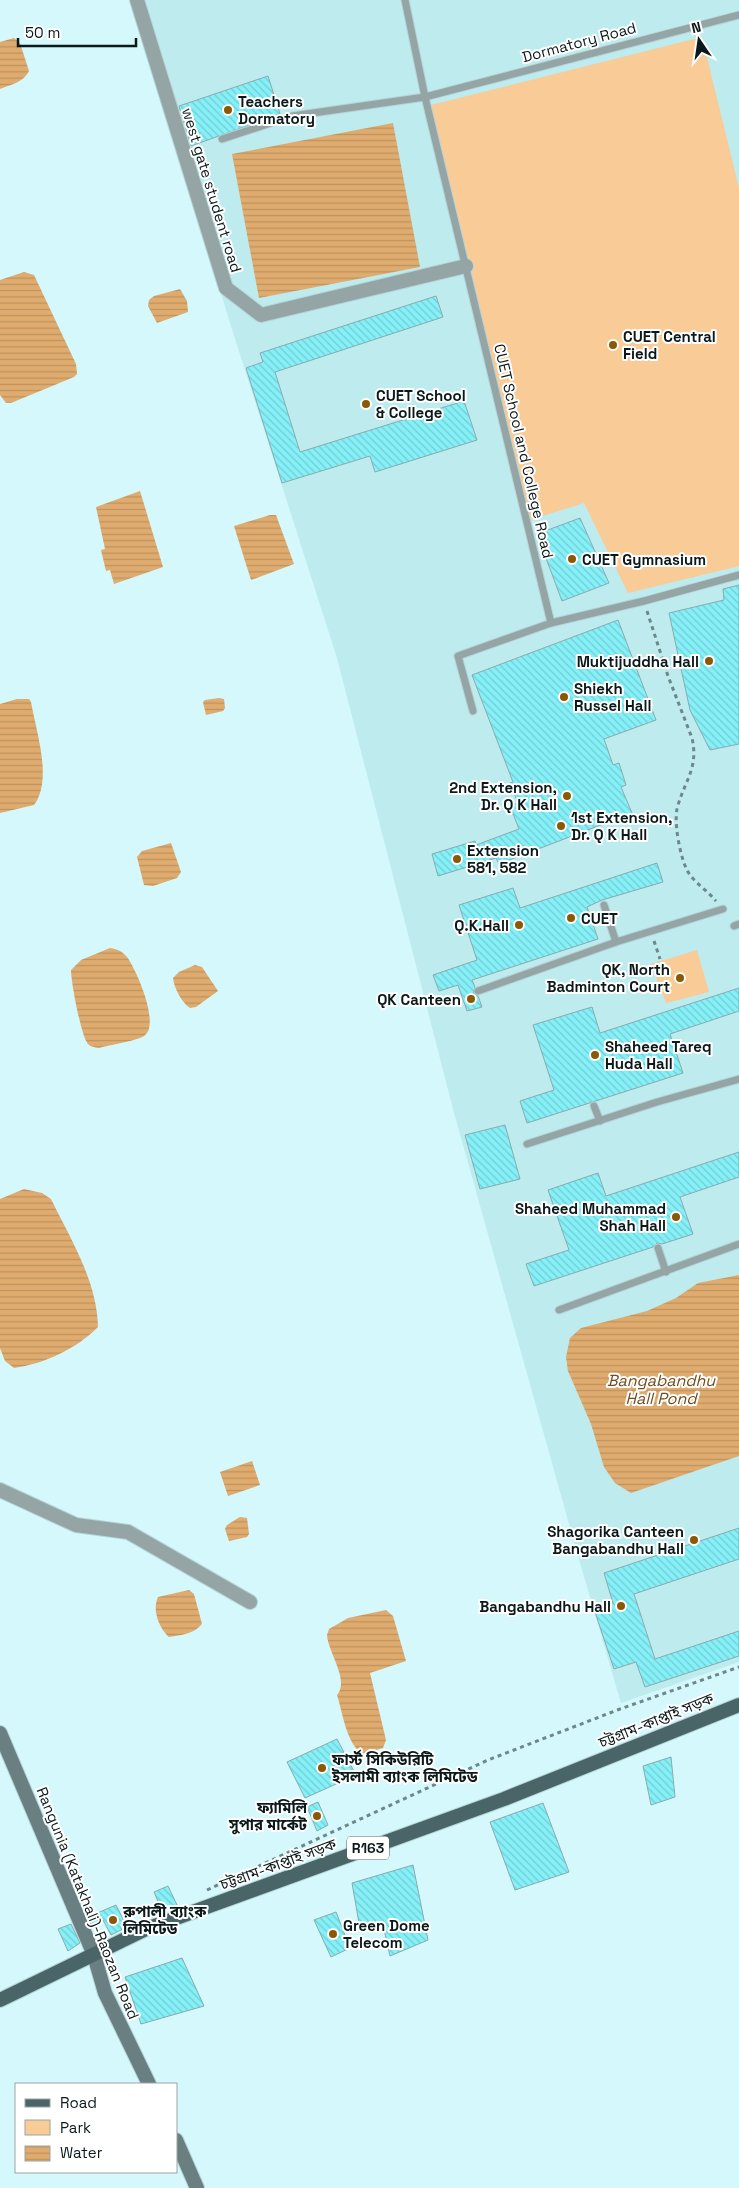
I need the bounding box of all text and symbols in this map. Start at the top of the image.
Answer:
scale bar [18,15,135,47]
north arrow [674,15,724,65]
street label: Dormatory Road [520,18,638,66]
text: N [689,18,703,37]
text: 50 m [25,23,60,42]
place label: Teachers Dormatory [238,92,315,128]
marker: Teachers Dormatory [222,104,234,116]
street label: west gate student road [178,105,246,275]
place label: CUET Central Field [623,327,716,363]
marker: CUET Central Field [607,339,619,351]
street label: CUET School and College Road [490,342,558,560]
place label: CUET School & College [376,386,466,422]
marker: CUET School & College [360,398,372,410]
place label: CUET Gymnasium [582,550,706,569]
marker: CUET Gymnasium [566,553,578,565]
place label: Muktijuddha Hall [577,652,699,671]
marker: Muktijuddha Hall [703,655,715,667]
place label: Shiekh Russel Hall [574,679,651,715]
marker: Shiekh Russel Hall [558,691,570,703]
place label: 2nd Extension, Dr. Q K Hall [449,778,557,814]
marker: 2nd Extension, Dr. Q K Hall [561,790,573,802]
place label: 1st Extension, Dr. Q K Hall [571,808,672,844]
marker: 1st Extension, Dr. Q K Hall [555,820,567,832]
place label: Extension 581, 582 [467,841,539,877]
marker: Extension 581, 582 [451,853,463,865]
place label: CUET [581,909,618,928]
marker: CUET [565,912,577,924]
place label: Q.K.Hall [454,916,509,935]
marker: Q.K.Hall [513,919,525,931]
place label: QK, North Badminton Court [546,960,670,996]
marker: QK, North Badminton Court [674,972,686,984]
place label: QK Canteen [377,990,461,1009]
marker: QK Canteen [465,993,477,1005]
place label: Shaheed Tareq Huda Hall [605,1037,712,1073]
marker: Shaheed Tareq Huda Hall [589,1049,601,1061]
place label: Shaheed Muhammad Shah Hall [515,1199,666,1235]
marker: Shaheed Muhammad Shah Hall [670,1211,682,1223]
water label: Bangabandhu Hall Pond [607,1370,716,1409]
place label: Shagorika Canteen Bangabandhu Hall [547,1522,684,1558]
marker: Shagorika Canteen Bangabandhu Hall [688,1534,700,1546]
place label: Bangabandhu Hall [479,1597,611,1616]
marker: Bangabandhu Hall [615,1600,627,1612]
street label: চট্টগ্রাম-কাপ্তাই সড়ক [595,1688,717,1752]
place label: ফার্স্ট সিকিউরিটি ইসলামী ব্যাংক লিমিটেড [331,1749,478,1786]
marker: ফার্স্ট সিকিউরিটি ইসলামী ব্যাংক লিমিটেড [316,1762,328,1774]
street label: Rangunia (Katakhali)-Raozan Road [32,1784,143,2022]
place label: ফ্যামিলি সুপার মার্কেট [228,1798,308,1835]
marker: ফ্যামিলি সুপার মার্কেট [311,1810,323,1822]
street label: চট্টগ্রাম-কাপ্তাই সড়ক [216,1834,340,1894]
road number: R163 [347,1836,389,1860]
place label: রুপালী ব্যাংক লিমিটেড [122,1902,207,1938]
marker: রুপালী ব্যাংক লিমিটেড [107,1914,119,1926]
place label: Green Dome Telecom [343,1916,430,1952]
marker: Green Dome Telecom [327,1928,339,1940]
legend [15,2083,178,2173]
text: Road [60,2093,97,2112]
text: Park [60,2118,91,2137]
text: Water [60,2143,103,2162]

